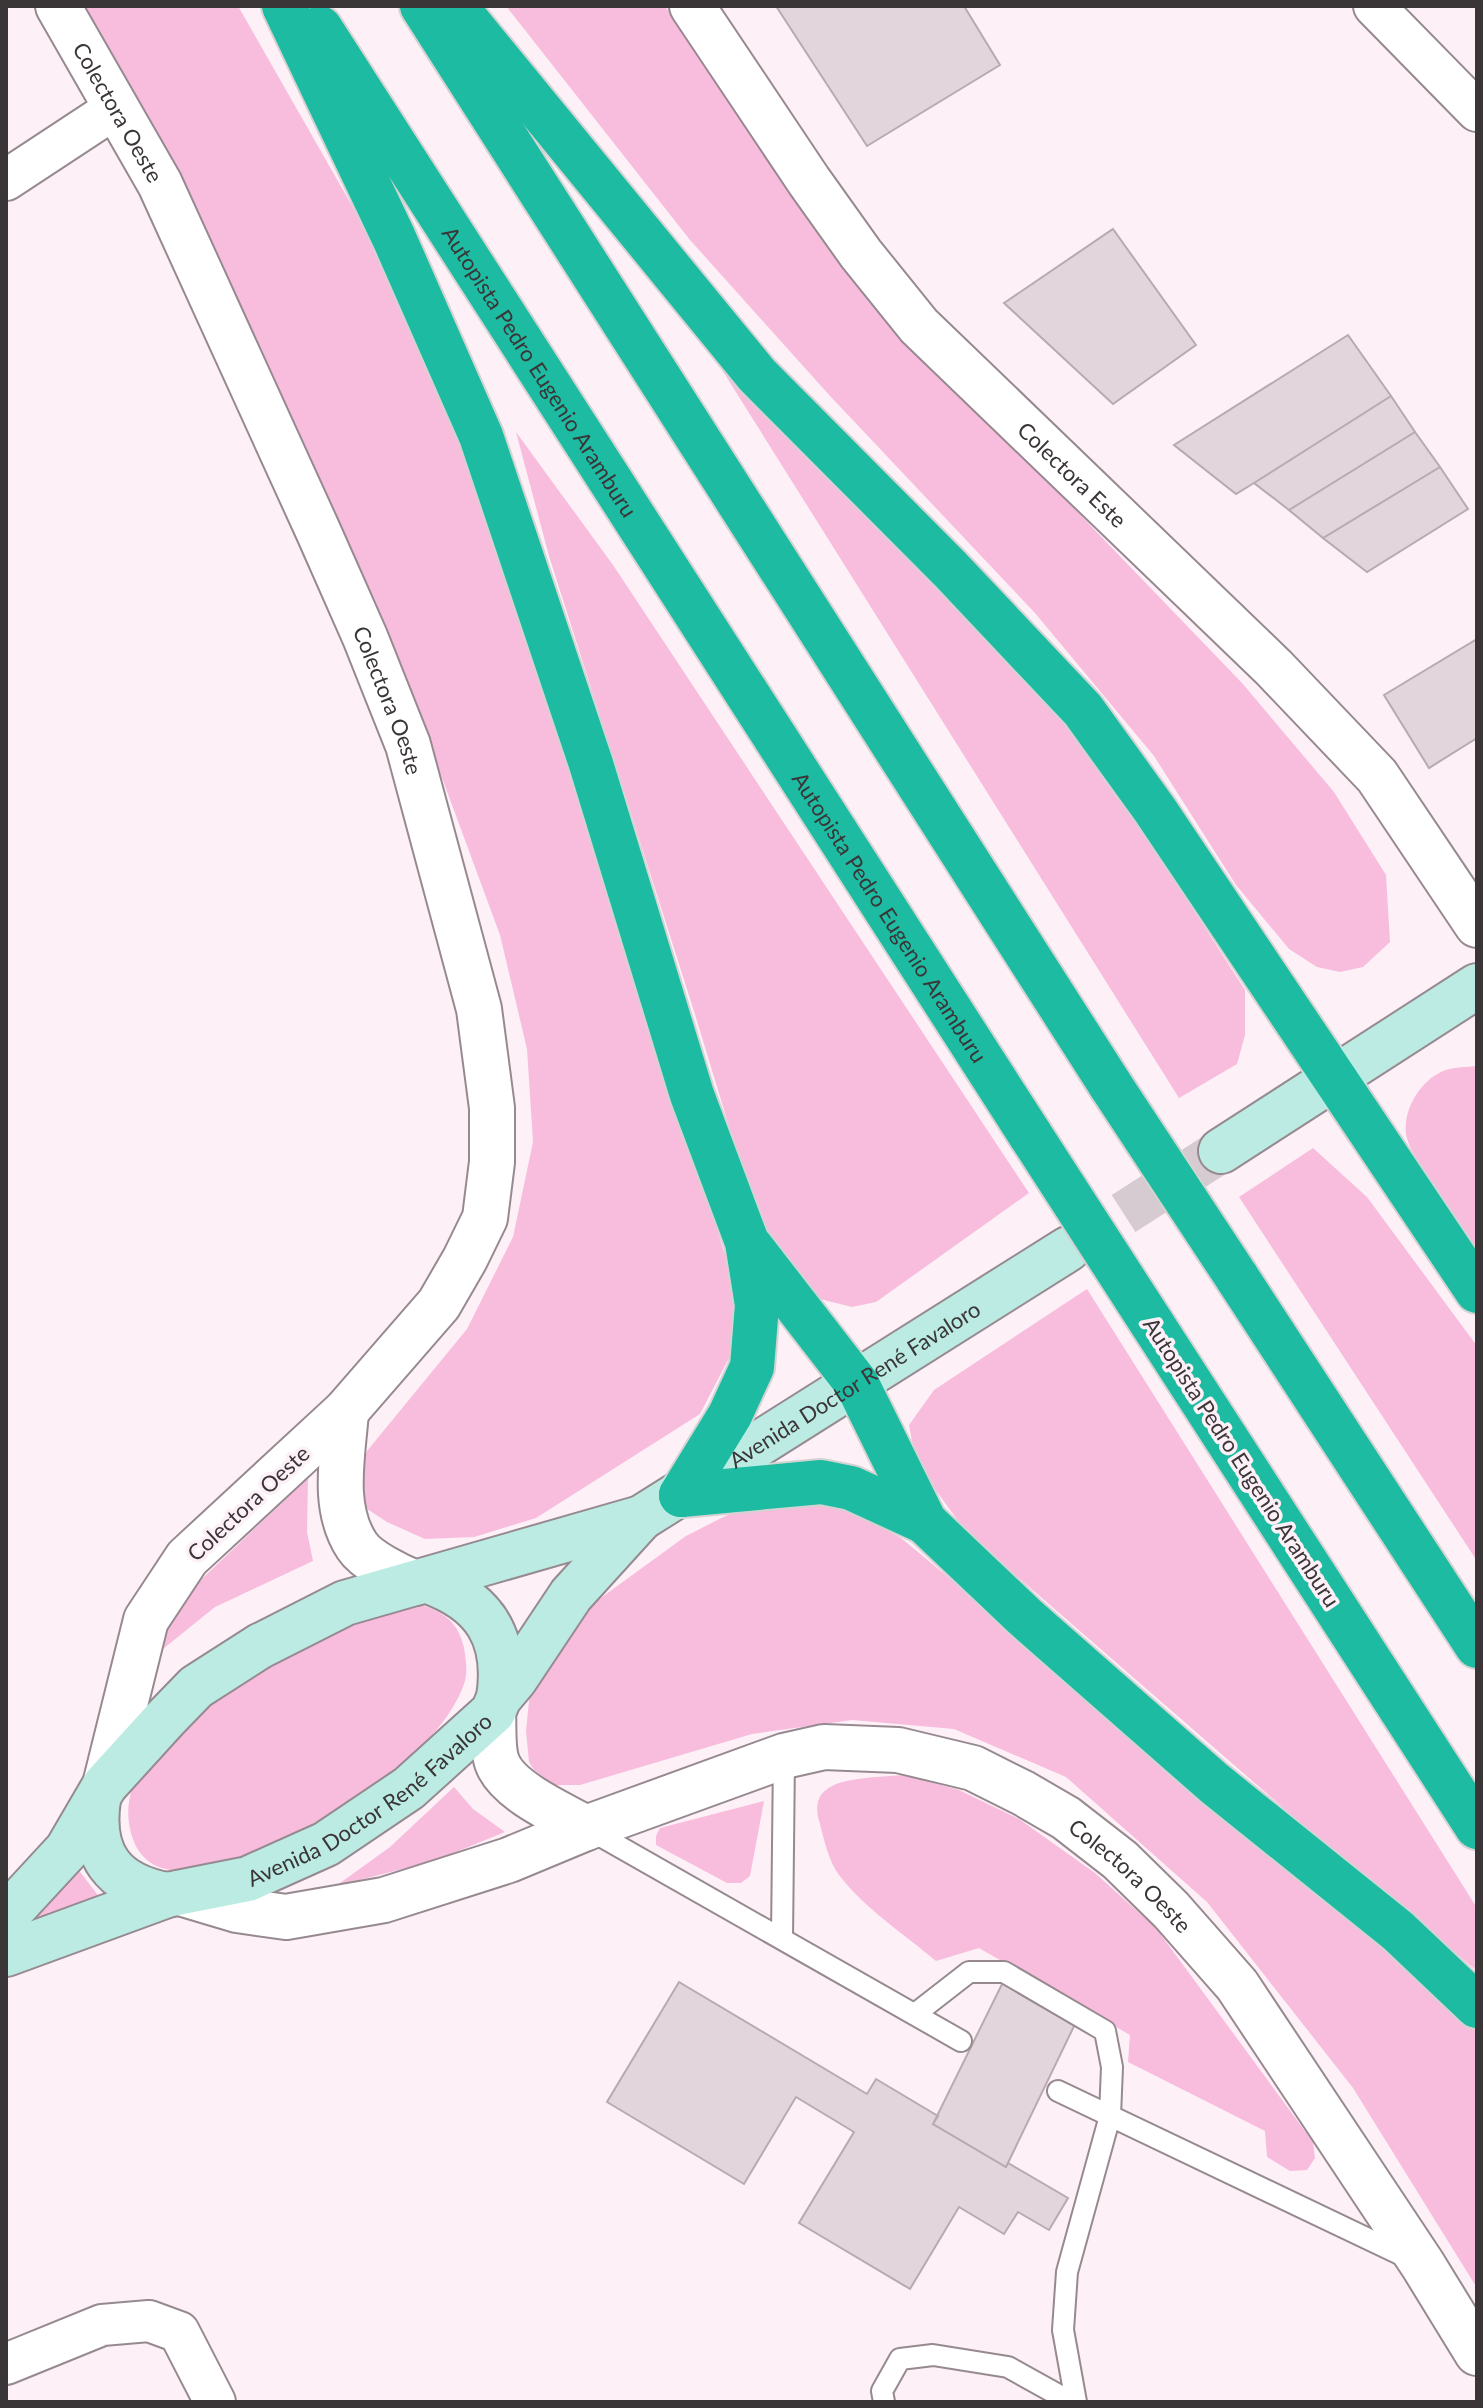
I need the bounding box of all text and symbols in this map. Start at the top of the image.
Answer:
street label: Colectora Oeste [68,37,169,187]
street label: Autopista Pedro Eugenio Aramburu [437,221,644,522]
street label: Colectora Este [1013,416,1133,533]
street label: Colectora Oeste [348,622,429,777]
street label: Autopista Pedro Eugenio Aramburu [787,766,994,1067]
street label: Avenida Doctor René Favaloro [723,1295,985,1473]
street label: Autopista Pedro Eugenio Aramburu [1138,1312,1346,1612]
street label: Colectora Oeste [181,1440,315,1566]
street label: Avenida Doctor René Favaloro [242,1707,497,1891]
street label: Colectora Oeste [1064,1812,1198,1938]

